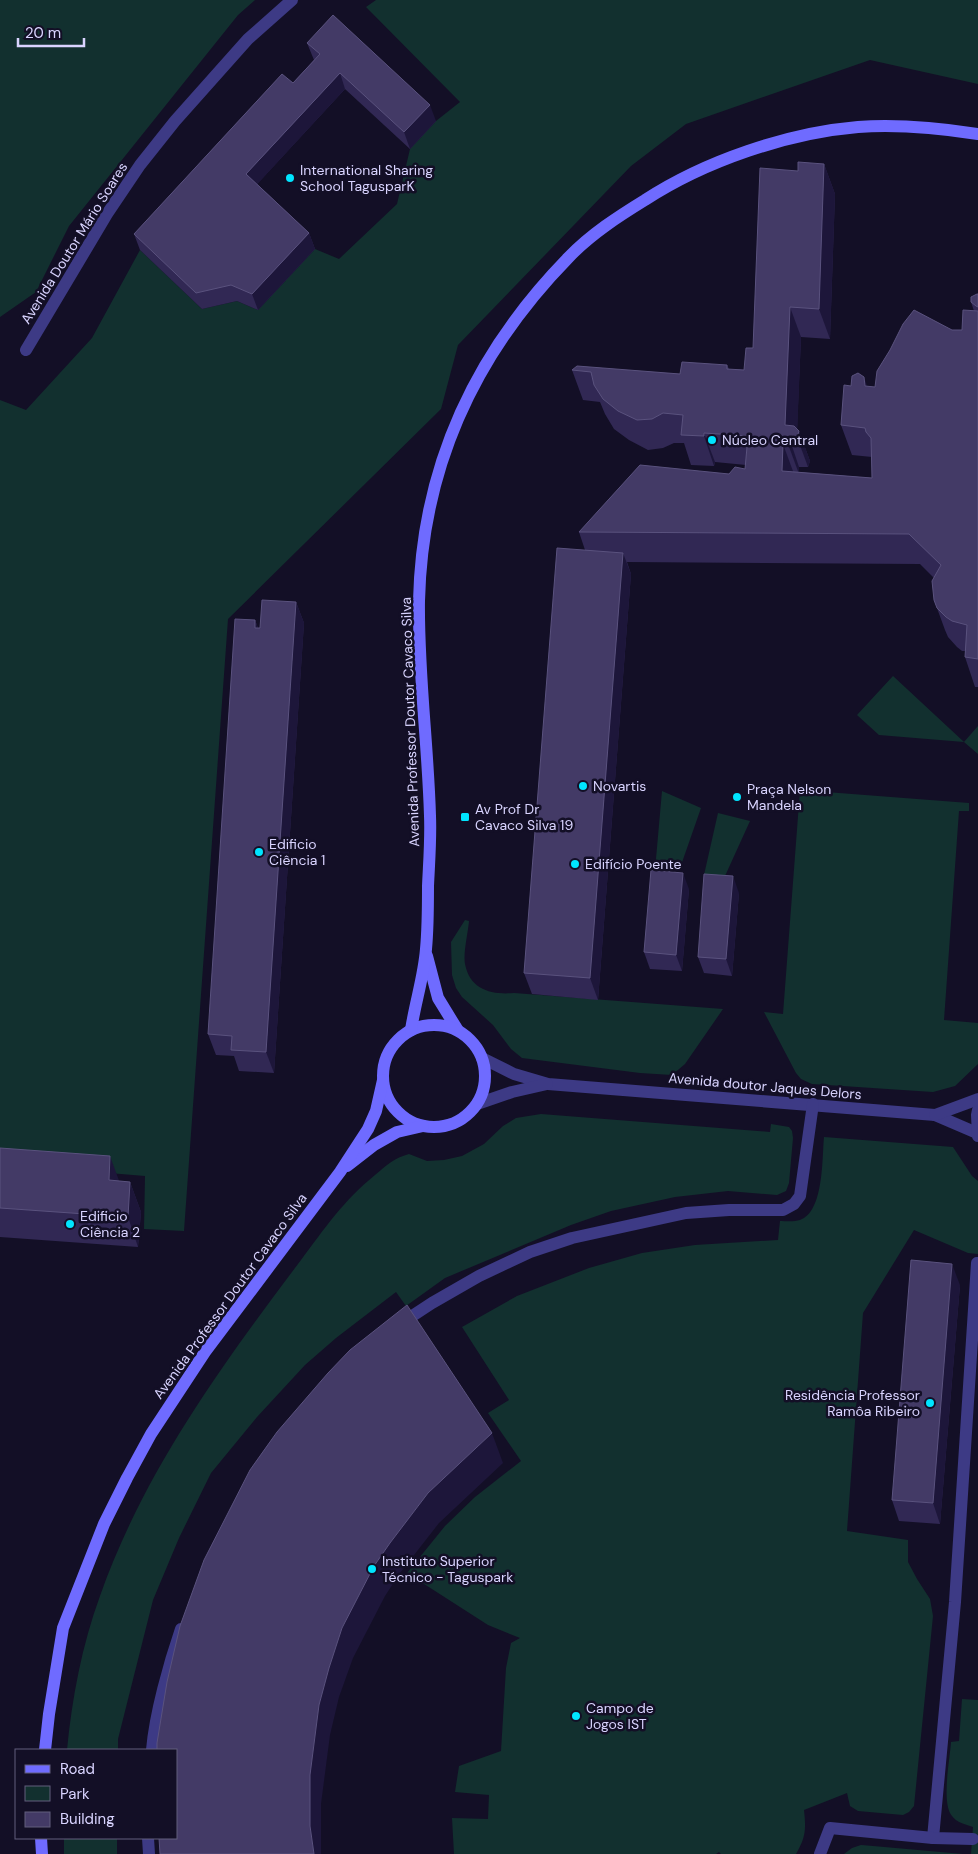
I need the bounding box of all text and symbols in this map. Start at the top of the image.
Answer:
scale bar [18,15,84,47]
text: 20 m [25,23,61,43]
street label: Avenida Doutor Mário Soares [17,159,131,327]
place label: International Sharing School TagusparK [300,161,433,195]
marker: International Sharing School TagusparK [284,172,296,184]
place label: Núcleo Central [722,431,818,449]
marker: Núcleo Central [706,434,718,446]
street label: Avenida Professor Doutor Cavaco Silva [397,597,423,847]
place label: Novartis [593,777,646,795]
marker: Novartis [577,780,589,792]
place label: Praça Nelson Mandela [747,780,831,814]
marker: Praça Nelson Mandela [731,791,743,803]
place label: Av Prof Dr Cavaco Silva 19 [475,800,573,834]
marker: Av Prof Dr Cavaco Silva 19 [459,811,471,823]
place label: Edificio Ciência 1 [269,835,325,869]
marker: Edificio Ciência 1 [253,846,265,858]
place label: Edifício Poente [585,855,682,873]
marker: Edifício Poente [569,858,581,870]
street label: Avenida doutor Jaques Delors [668,1069,862,1103]
street label: Avenida Professor Doutor Cavaco Silva [149,1190,311,1402]
place label: Edificio Ciência 2 [80,1207,140,1241]
marker: Edificio Ciência 2 [64,1218,76,1230]
place label: Residência Professor Ramôa Ribeiro [785,1386,920,1420]
marker: Residência Professor Ramôa Ribeiro [924,1397,936,1409]
place label: Instituto Superior Técnico - Taguspark [382,1552,513,1586]
marker: Instituto Superior Técnico - Taguspark [366,1563,378,1575]
place label: Campo de Jogos IST [586,1699,654,1733]
marker: Campo de Jogos IST [570,1710,582,1722]
legend [15,1749,178,1839]
text: Road [60,1759,95,1779]
text: Park [60,1784,90,1804]
text: Building [60,1809,115,1829]

